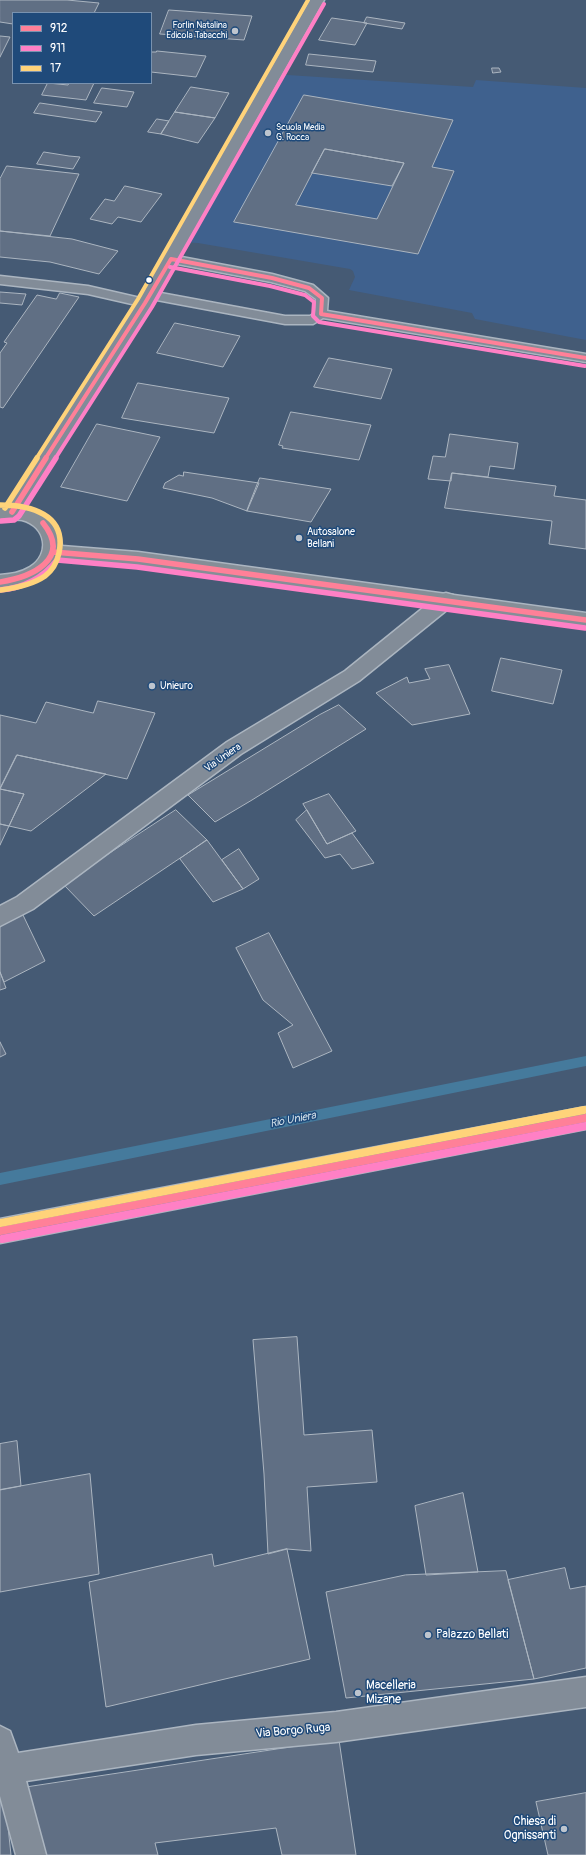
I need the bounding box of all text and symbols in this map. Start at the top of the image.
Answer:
legend [12,12,152,84]
text: 912 [50,21,68,36]
place label: Forlin Natalina Edicola Tabacchi [166,21,227,42]
marker: Forlin Natalina Edicola Tabacchi [230,26,240,36]
text: 911 [50,41,66,56]
text: 17 [50,61,61,76]
place label: Scuola Media G. Rocca [276,123,325,144]
marker: Scuola Media G. Rocca [263,128,273,138]
unlabelled marker [144,275,154,285]
place label: Autosalone Bellani [307,526,355,550]
marker: Autosalone Bellani [294,533,304,543]
place label: Unieuro [160,680,193,692]
marker: Unieuro [147,681,157,691]
street label: Via Uniera [202,741,244,775]
water label: Rio Uniera [269,1109,317,1131]
place label: Palazzo Bellati [436,1628,508,1642]
marker: Palazzo Bellati [423,1630,433,1640]
place label: Macelleria Mizane [366,1679,416,1707]
marker: Macelleria Mizane [353,1688,363,1698]
street label: Via Borgo Ruga [255,1721,331,1741]
place label: Chiesa di Ognissanti [504,1815,556,1843]
marker: Chiesa di Ognissanti [559,1824,569,1834]

